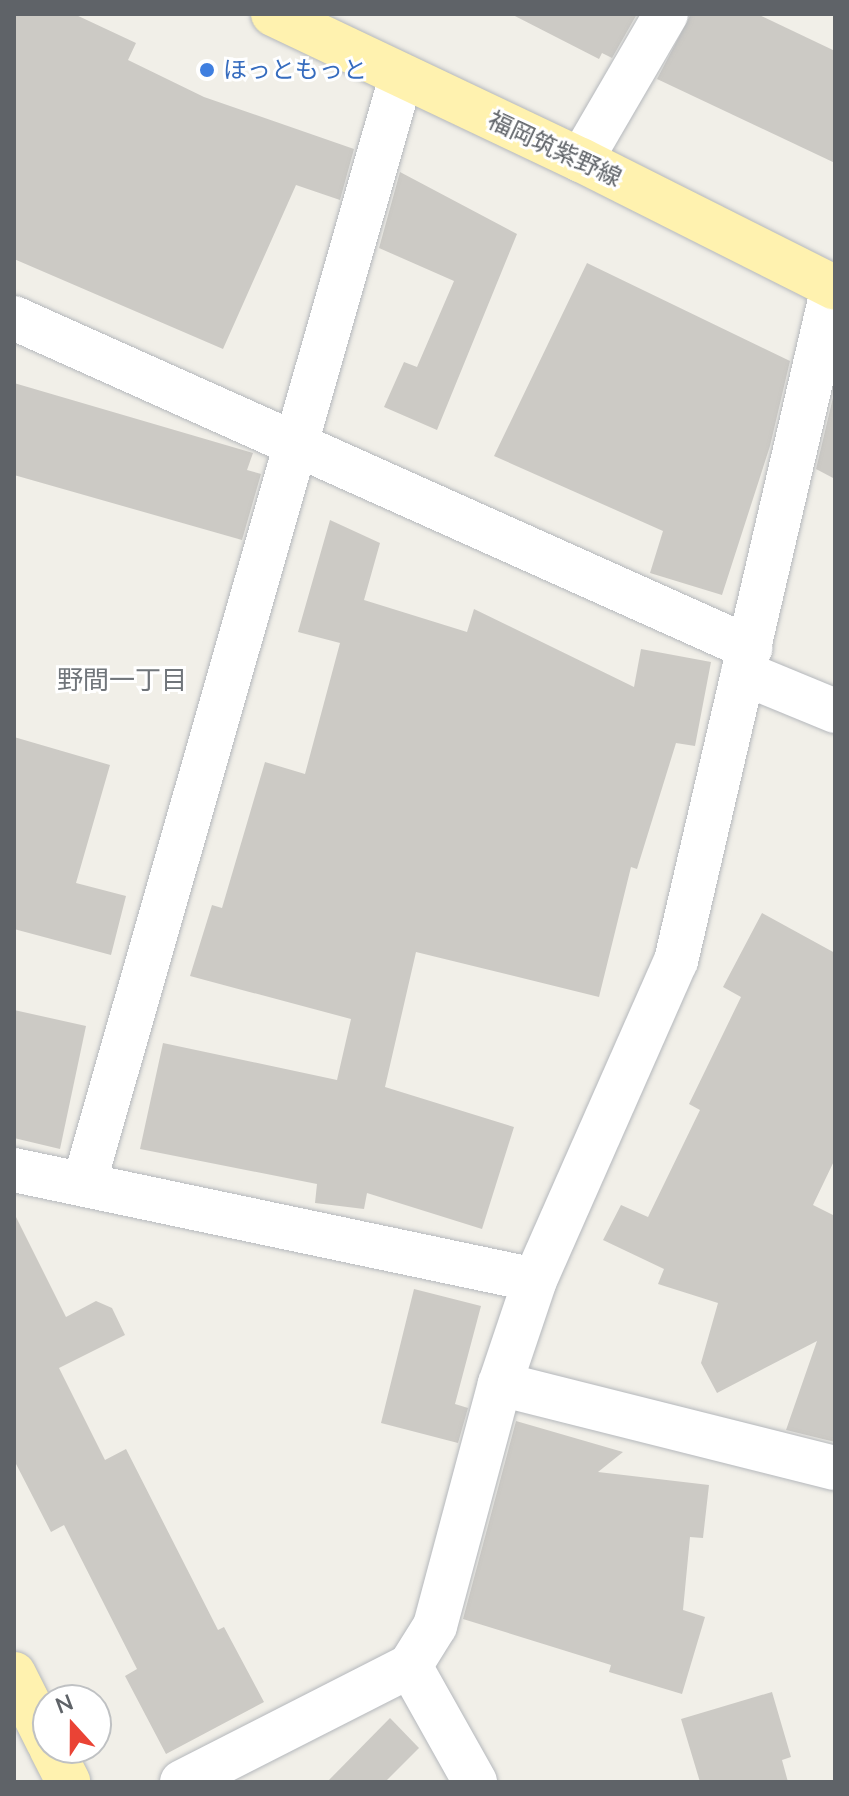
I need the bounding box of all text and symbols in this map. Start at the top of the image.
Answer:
place label: ほっともっと [223,56,367,84]
marker: ほっともっと [198,61,216,79]
street label: 福岡筑紫野線 [484,106,626,192]
district label: 野間一丁目 [57,664,187,696]
north arrow [32,1684,112,1764]
text: N [51,1687,77,1720]

